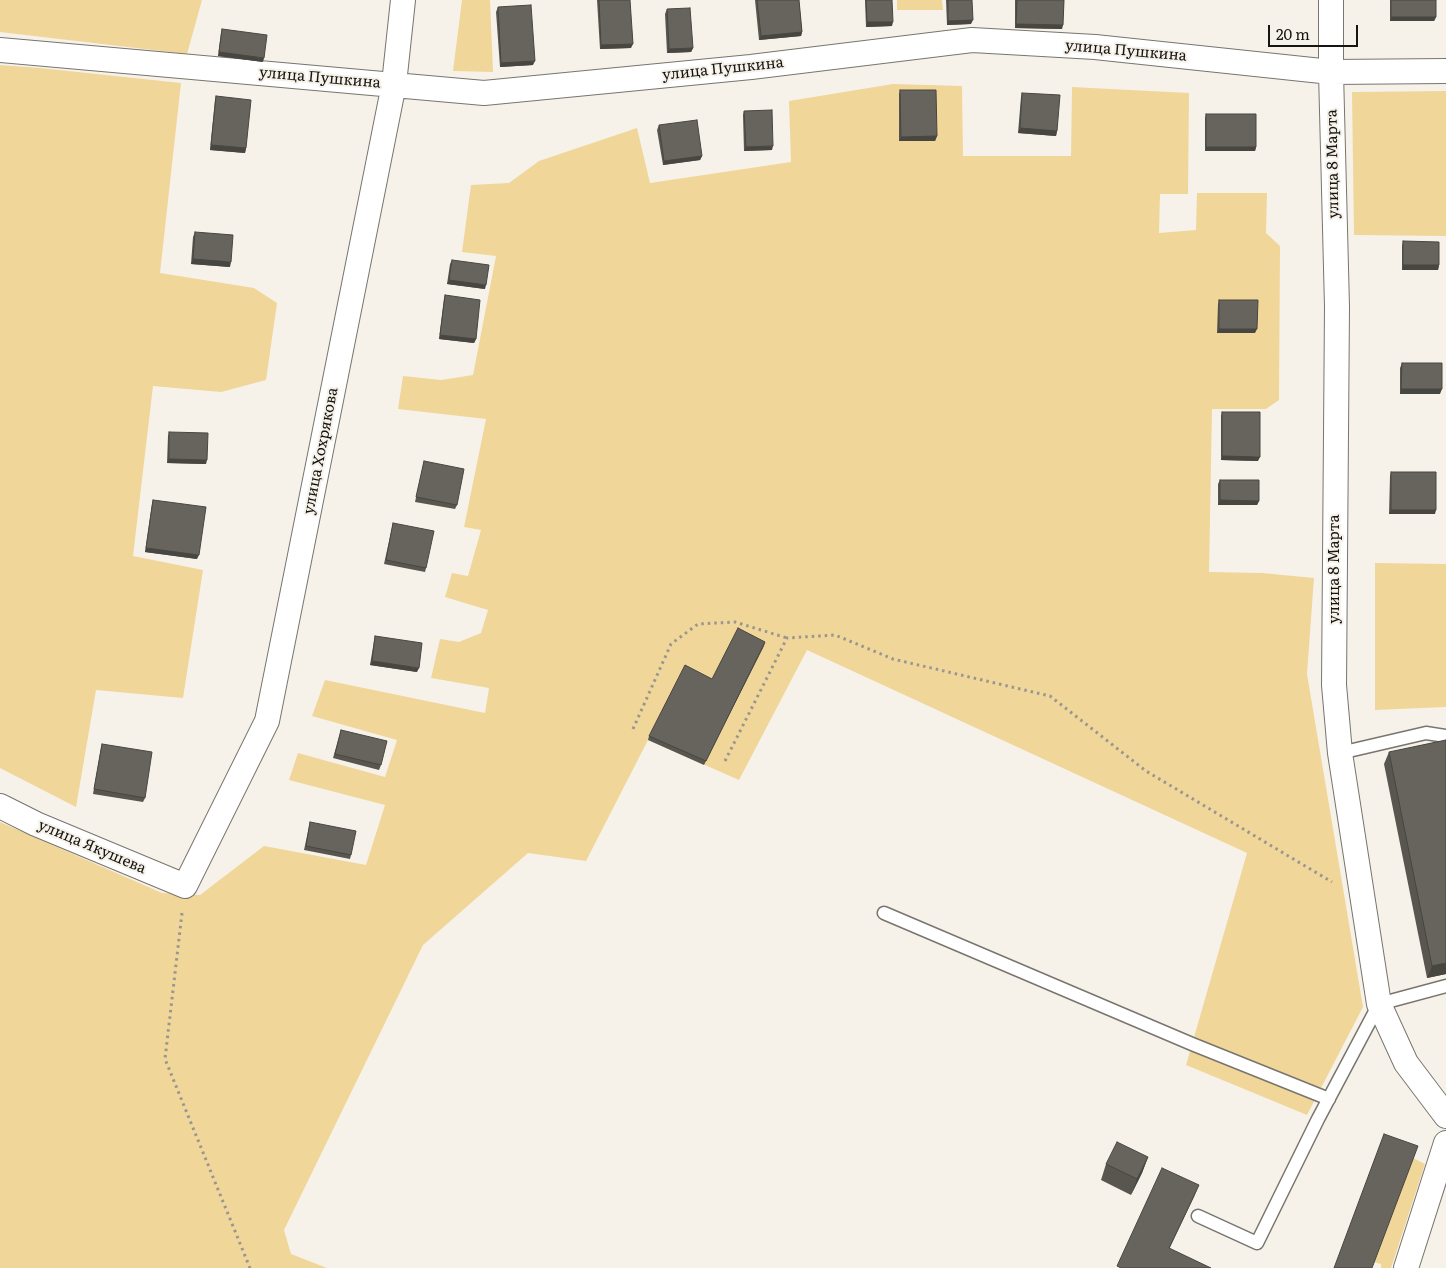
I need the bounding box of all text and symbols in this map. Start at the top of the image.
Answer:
scale bar [1271,15,1361,47]
text: 20 m [1276,22,1310,45]
street label: улица Пушкина [1064,37,1188,65]
street label: улица Пушкина [661,54,785,84]
street label: улица Пушкина [258,64,382,92]
street label: улица 8 Марта [1323,109,1343,219]
street label: улица Хохрякова [300,386,342,516]
street label: улица 8 Марта [1326,514,1344,624]
street label: улица Якушева [35,816,149,878]

